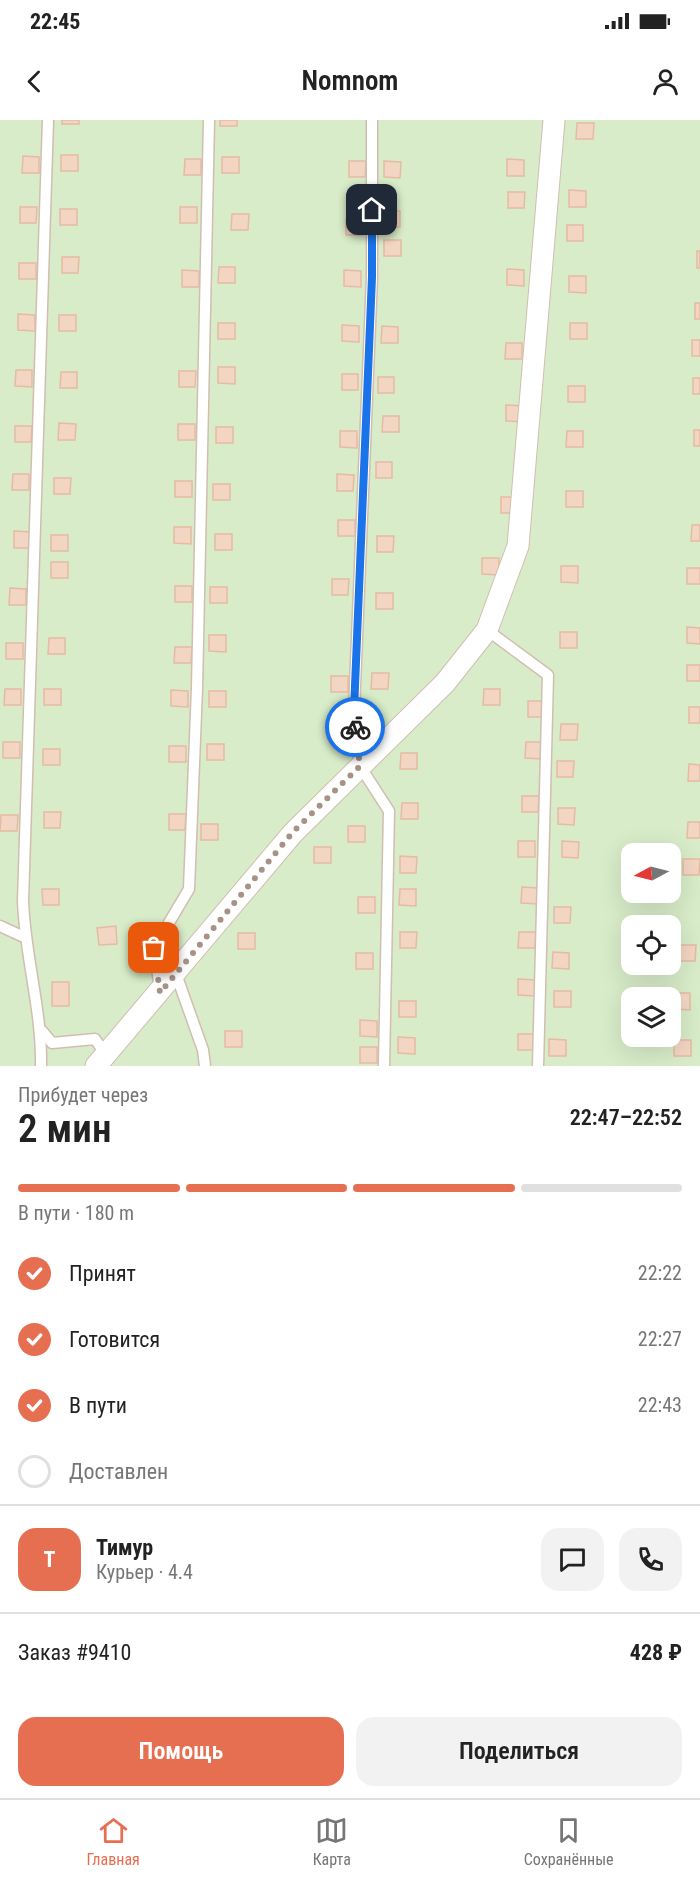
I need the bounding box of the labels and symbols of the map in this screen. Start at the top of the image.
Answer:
pin [346,184,397,235]
courier [325,697,385,757]
north arrow [621,843,681,903]
pin [128,922,179,973]

